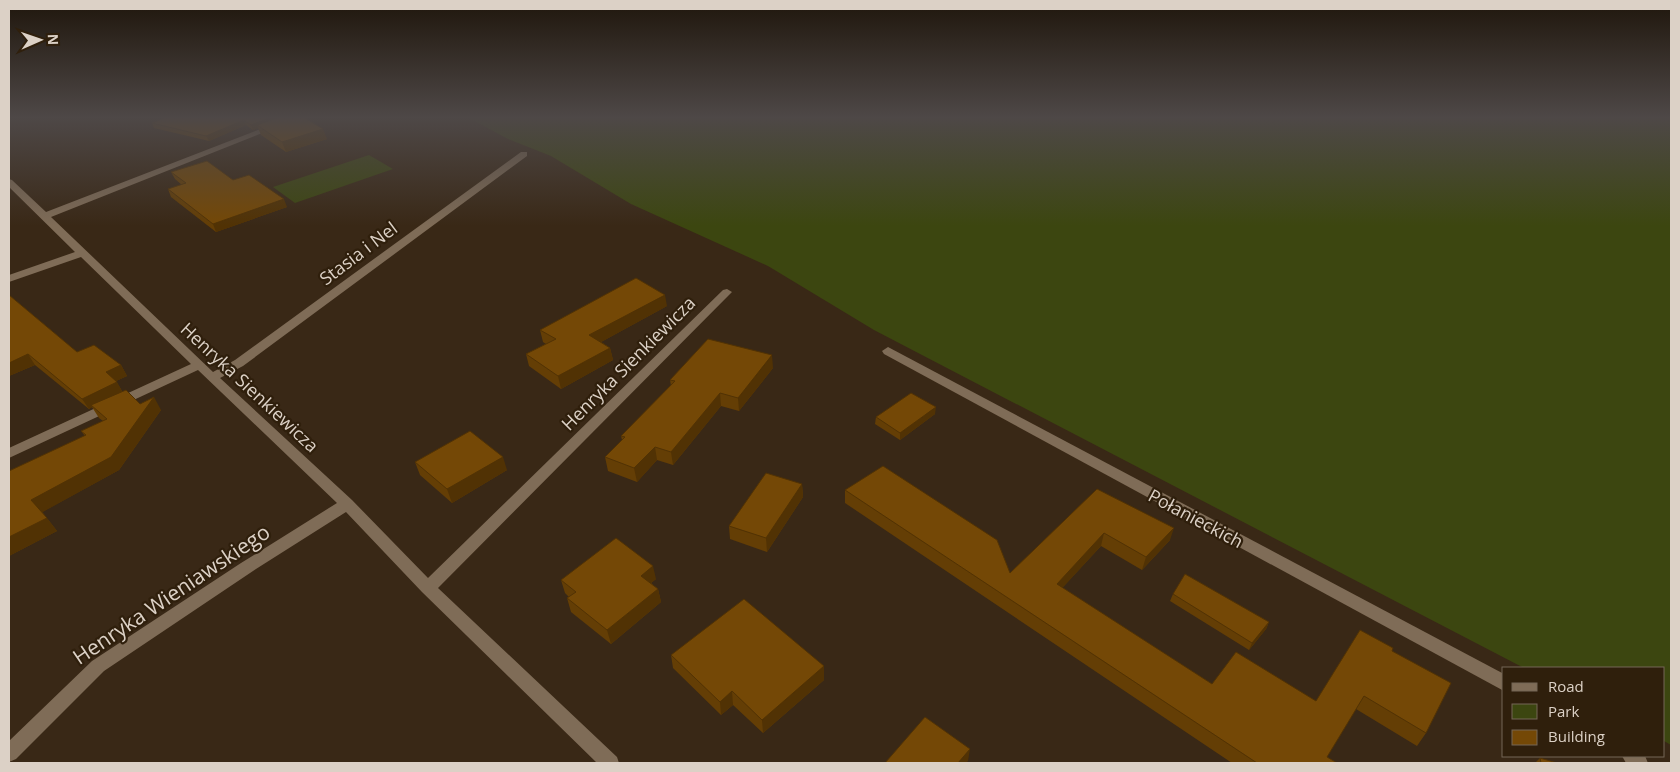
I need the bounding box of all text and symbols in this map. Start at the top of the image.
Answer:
north arrow [15,15,65,65]
text: N [44,34,63,46]
street label: Stasia i Nel [314,216,402,290]
street label: Henryka Sienkiewicza [556,291,700,435]
street label: Henryka Sienkiewicza [176,317,324,457]
street label: Połanieckich [1144,483,1248,553]
street label: Henryka Wieniawskiego [67,517,275,671]
legend [1502,667,1665,757]
text: Road [1548,676,1584,696]
text: Park [1548,701,1579,721]
text: Building [1548,726,1605,746]

